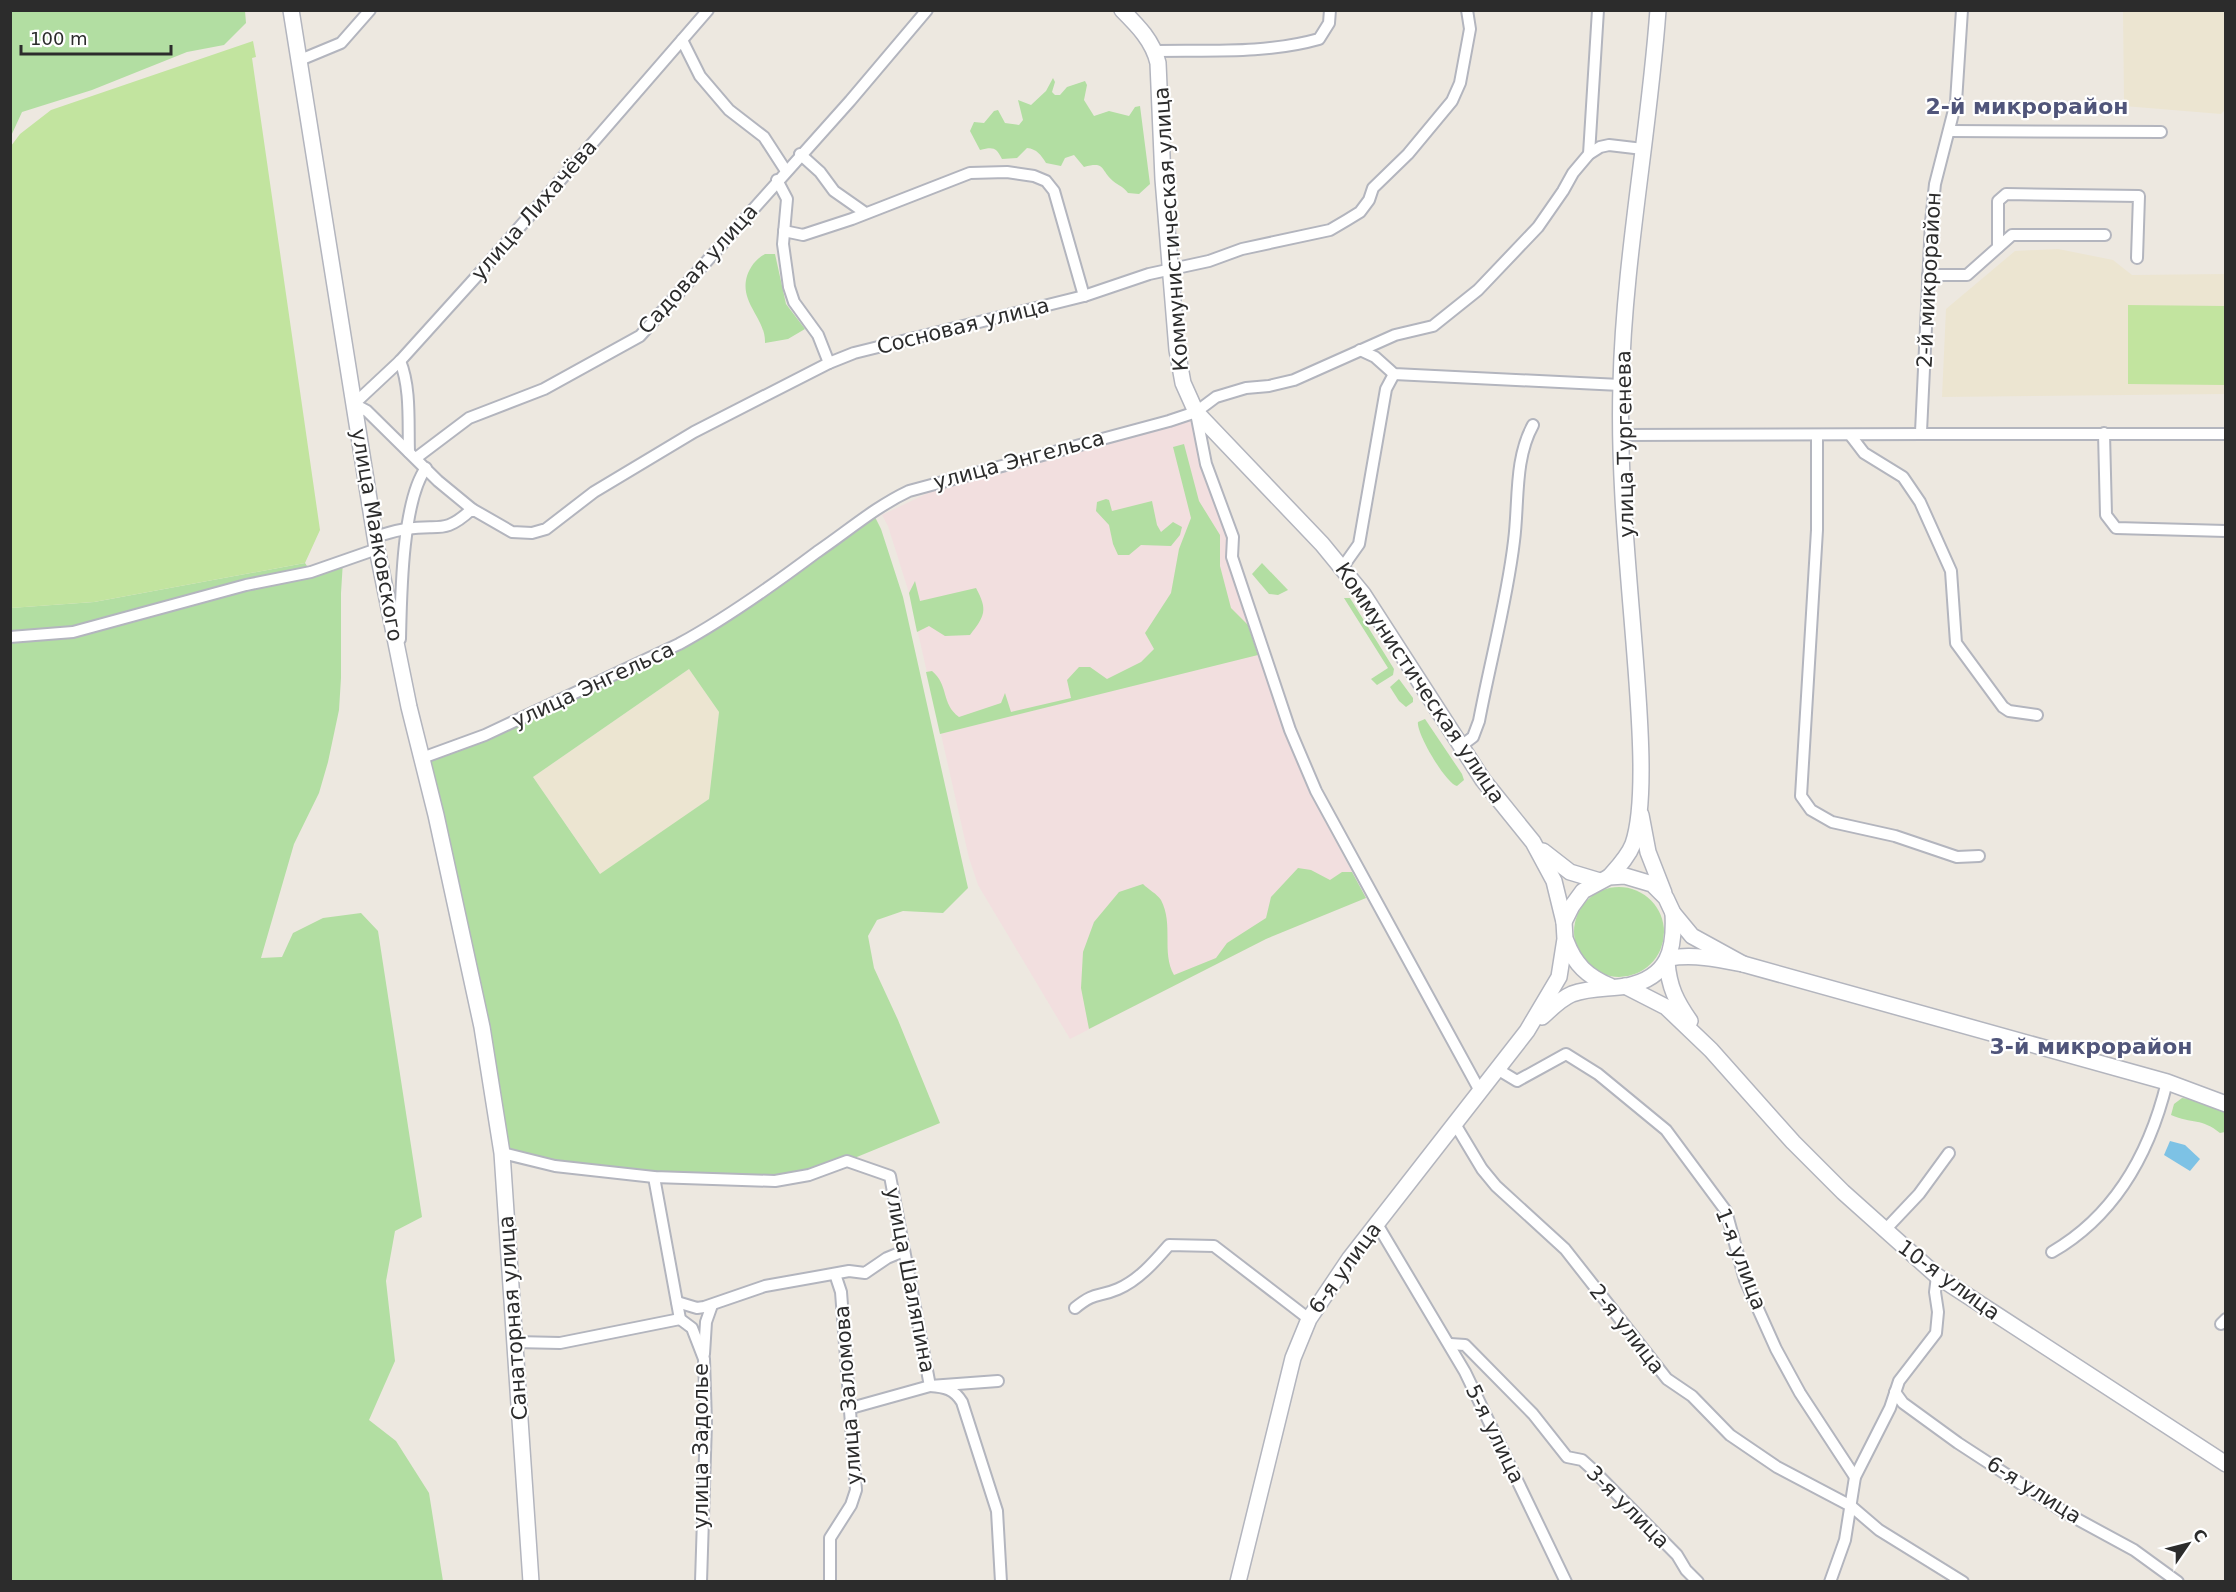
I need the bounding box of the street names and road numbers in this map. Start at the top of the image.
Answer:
street label: Коммунистическая улица [1149,86,1193,372]
street label: улица Лихачёва [466,135,602,285]
street label: 2-й микрорайон [1912,191,1946,369]
street label: Садовая улица [634,199,762,339]
street label: Сосновая улица [874,293,1052,359]
street label: улица Тургенева [1611,350,1639,538]
street label: улица Энгельса [931,426,1107,494]
street label: улица Маяковского [346,427,408,643]
street label: Коммунистическая улица [1330,558,1510,808]
street label: улица Энгельса [508,637,678,733]
street label: улица Шаляпина [880,1185,940,1375]
street label: 1-я улица [1711,1205,1771,1313]
street label: Санаторная улица [494,1215,532,1421]
street label: 6-я улица [1304,1218,1386,1318]
street label: 10-я улица [1893,1235,2005,1325]
street label: 2-я улица [1585,1279,1669,1379]
street label: улица Заломова [830,1304,866,1486]
street label: улица Задолье [689,1363,713,1529]
street label: 5-я улица [1461,1381,1529,1487]
street label: 6-я улица [1982,1451,2086,1529]
street label: 3-я улица [1582,1461,1674,1553]

